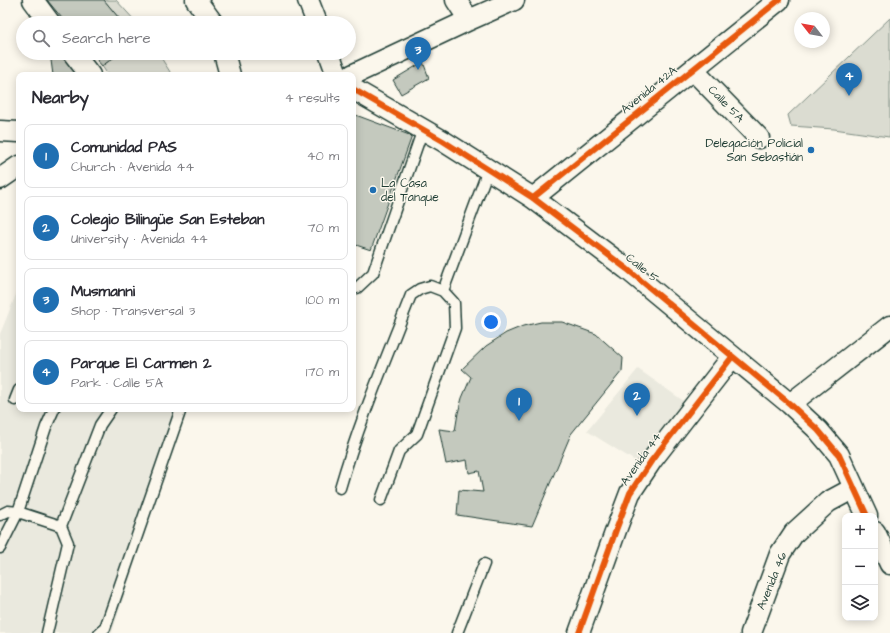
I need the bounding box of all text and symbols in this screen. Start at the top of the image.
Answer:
north arrow [794,12,830,48]
search box [16,16,356,60]
icon: search [30,27,52,49]
text: Search here [62,28,151,49]
pin: 3 [405,37,431,70]
street label: Avenida 42A [617,62,681,118]
pin: 4 [836,63,862,96]
street label: Calle 5A [704,82,748,127]
text: Nearby [32,86,89,110]
text: 4 results [285,89,340,107]
place label: Delegación Policial San Sebastián [706,135,803,166]
text: Comunidad PAS [71,137,177,158]
marker: Delegación Policial San Sebastián [806,145,816,155]
text: 1 [45,147,47,165]
text: 40 m [307,147,339,165]
text: Church · Avenida 44 [71,158,194,176]
place label: La Casa del Tanque [381,175,439,206]
marker: La Casa del Tanque [368,185,378,195]
text: Colegio Bilingüe San Esteban [71,209,264,230]
text: 2 [42,219,50,237]
text: 70 m [307,219,339,237]
text: University · Avenida 44 [71,230,208,248]
street label: Calle 5 [622,249,663,287]
text: Musmanni [71,281,135,302]
text: 3 [43,291,49,309]
text: 100 m [306,291,339,309]
text: Shop · Transversal 3 [71,302,195,320]
your location [481,312,501,332]
text: Parque El Carmen 2 [71,353,212,374]
text: 4 [42,363,50,381]
text: 170 m [306,363,339,381]
text: Park · Calle 5A [71,374,163,392]
pin: 2 [624,383,650,416]
pin: 1 [506,388,532,421]
street label: Avenida 44 [616,429,666,489]
map controls [842,513,878,621]
button: + [842,513,878,549]
street label: Avenida 46 [753,549,791,612]
button: − [842,549,878,585]
button: layers [842,585,878,621]

